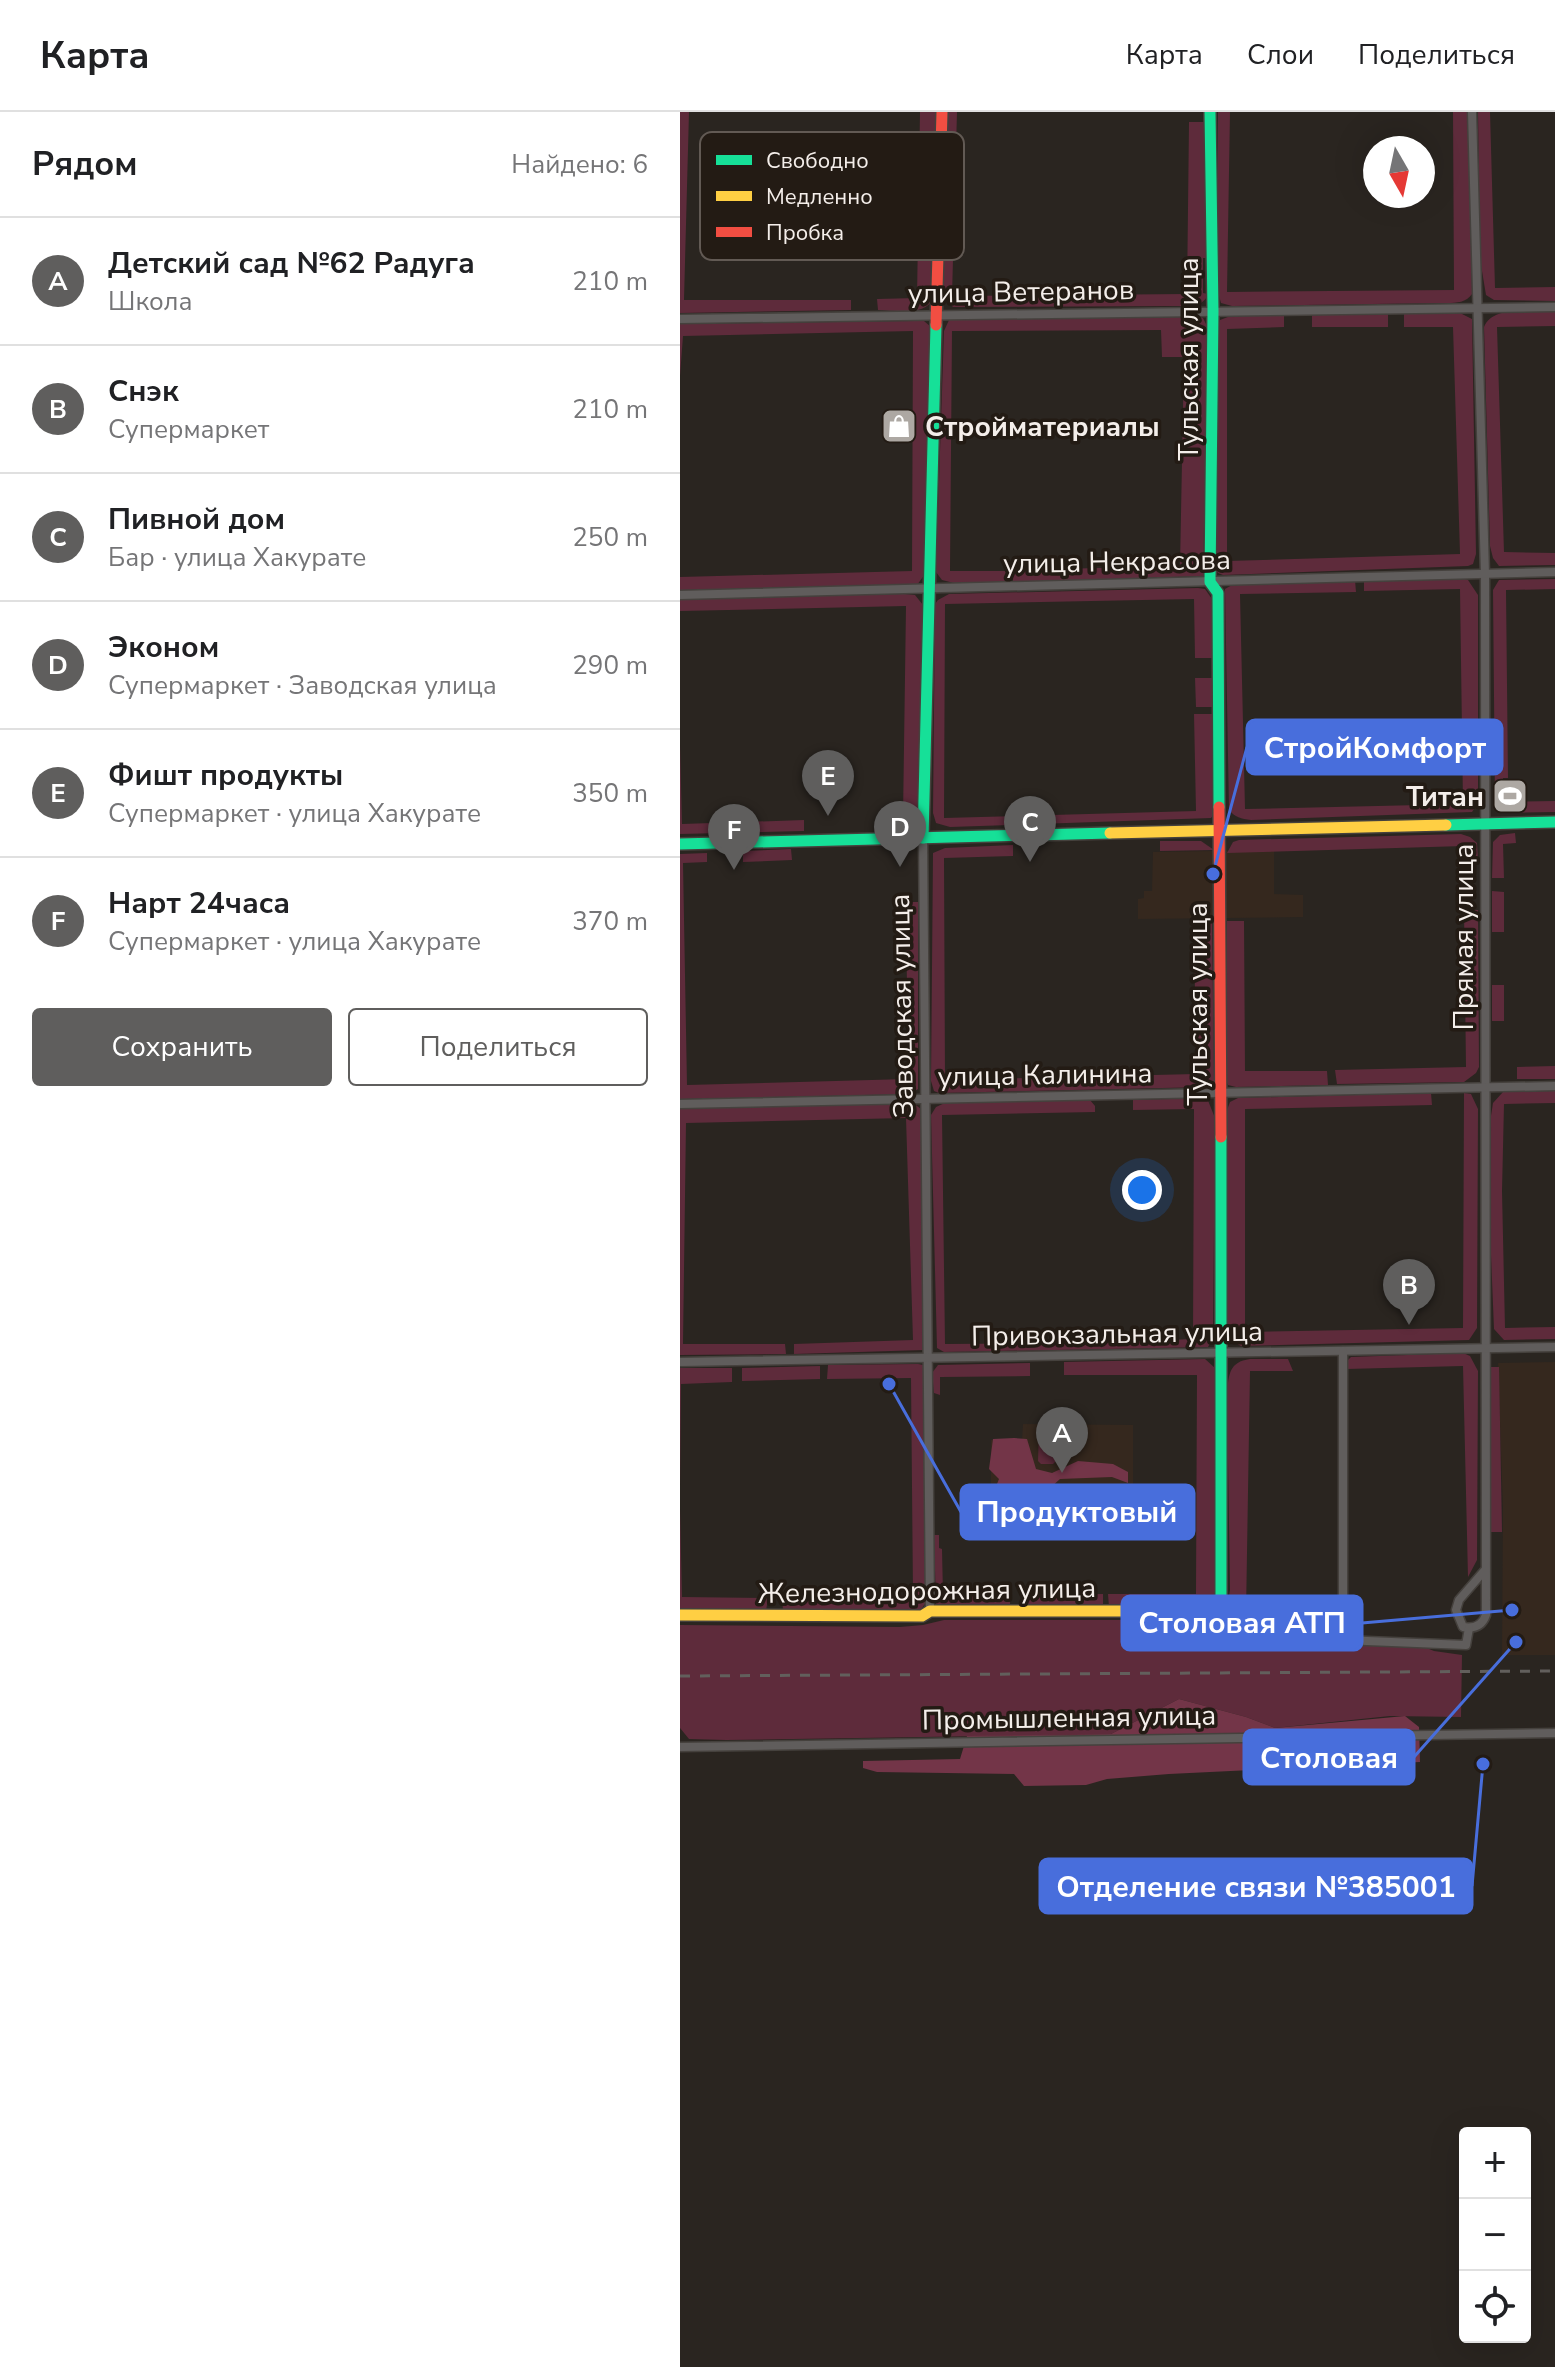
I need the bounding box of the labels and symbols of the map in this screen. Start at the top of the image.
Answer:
legend [700,132,964,260]
north arrow [1363,136,1435,208]
text: Свободно [766,146,869,176]
text: Медленно [766,182,873,212]
text: Пробка [766,218,844,248]
street label: Тульская улица [1170,257,1208,461]
street label: улица Ветеранов [908,271,1134,313]
shop icon: Стройматериалы [880,407,918,445]
place label: Стройматериалы [925,408,1160,446]
street label: улица Некрасова [1003,541,1231,583]
callout: СтройКомфорт [1247,720,1502,774]
text: СтройКомфорт [1264,728,1487,769]
pin: E [802,750,854,816]
sports icon: Титан [1491,777,1529,815]
place label: Титан [1406,778,1484,816]
pin: C [1004,796,1056,862]
pin: D [874,801,926,867]
pin: F [708,804,760,870]
street label: Прямая улица [1445,844,1483,1030]
street label: Заводская улица [881,894,923,1118]
street label: Тульская улица [1179,902,1217,1106]
street label: улица Калинина [937,1054,1153,1096]
your location [1122,1170,1162,1210]
pin: B [1383,1259,1435,1325]
street label: Привокзальная улица [971,1312,1263,1356]
pin: A [1036,1407,1088,1473]
callout: Продуктовый [961,1485,1194,1539]
text: Продуктовый [977,1492,1177,1533]
street label: Железнодорожная улица [758,1569,1096,1613]
callout: Столовая АТП [1122,1596,1362,1650]
text: Столовая АТП [1138,1603,1346,1644]
street label: Промышленная улица [921,1696,1217,1740]
callout: Столовая [1244,1730,1414,1784]
text: Столовая [1260,1738,1398,1779]
callout: Отделение связи №385001 [1040,1859,1472,1913]
text: Отделение связи №385001 [1056,1867,1456,1908]

